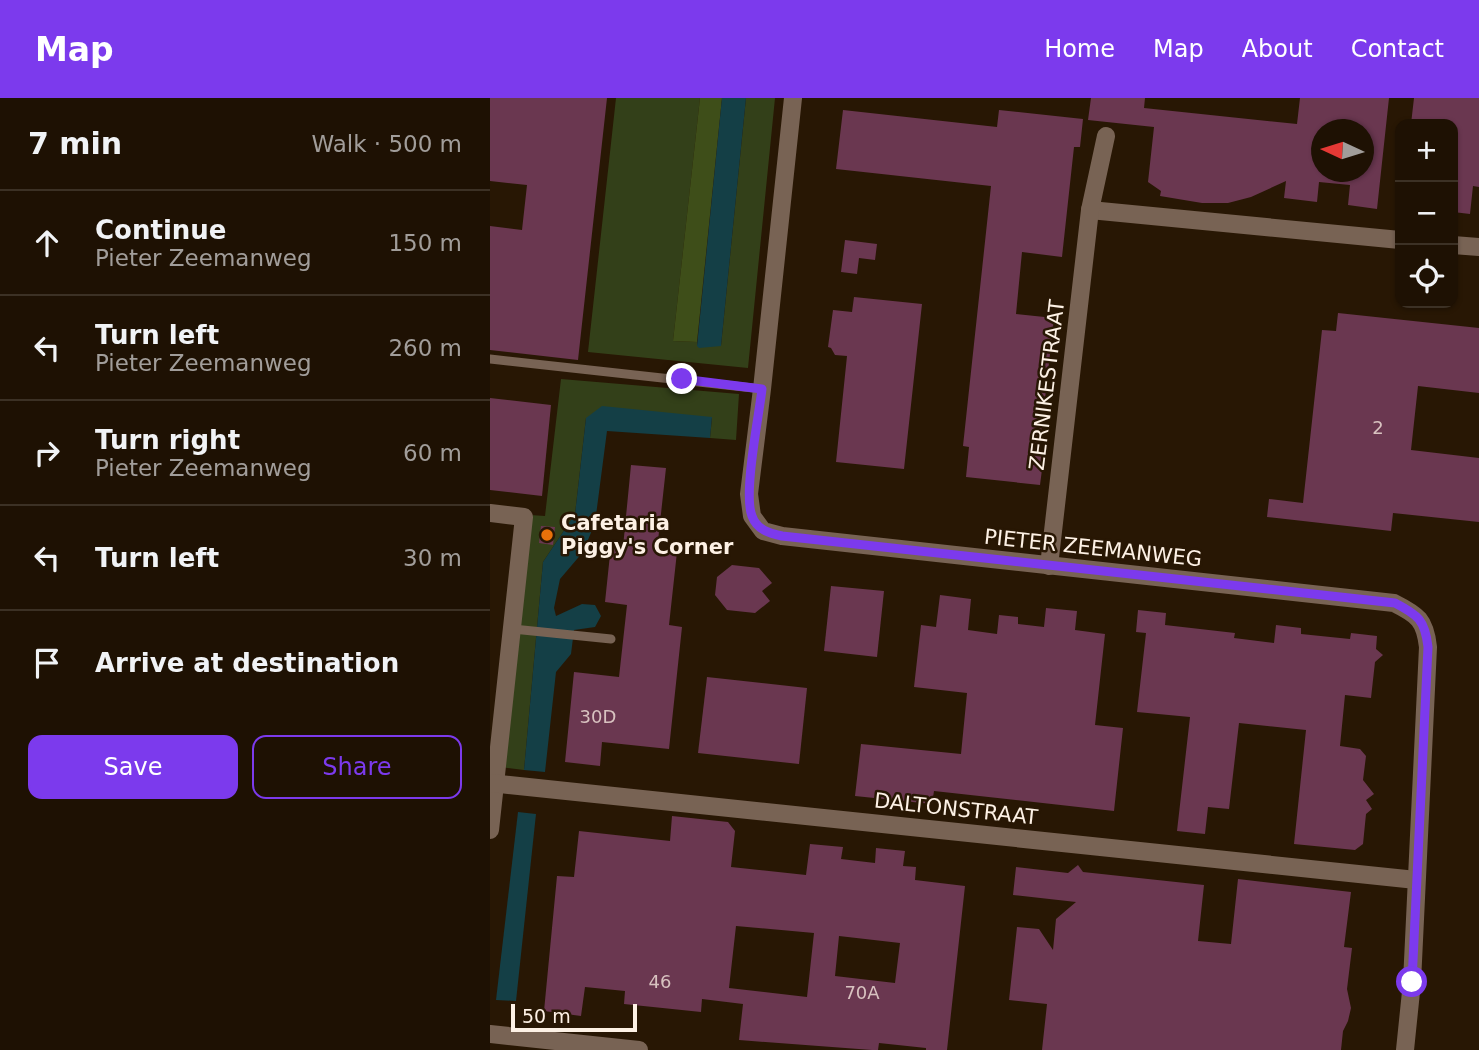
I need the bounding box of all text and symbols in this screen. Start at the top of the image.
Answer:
text: Map [35,30,114,69]
text: Home [1044,35,1115,63]
text: Map [1153,35,1204,63]
text: About [1242,35,1313,63]
text: Contact [1351,35,1444,63]
north arrow [1311,119,1374,182]
map controls [1395,119,1458,308]
button: + [1395,119,1458,182]
text: 7 min [28,126,122,161]
text: Walk · 500 m [311,131,462,157]
button: − [1395,182,1458,245]
text: Continue [95,215,226,245]
icon: ahead [28,224,66,262]
text: 150 m [388,230,462,256]
text: Pieter Zeemanweg [95,245,312,271]
button: locate [1395,245,1458,308]
street label: ZERNIKESTRAAT [1025,298,1069,472]
text: Turn left [95,320,219,350]
icon: left [28,329,66,367]
text: 260 m [388,335,462,361]
text: Pieter Zeemanweg [95,350,312,376]
route end [666,363,697,394]
house number: 2 [1372,417,1384,438]
text: Turn right [95,425,240,455]
icon: right [28,434,66,472]
text: 60 m [403,440,462,466]
text: Pieter Zeemanweg [95,455,312,481]
place label: Cafetaria Piggy's Corner [561,511,734,559]
street label: PIETER ZEEMANWEG [983,525,1203,571]
marker: Cafetaria Piggy's Corner [539,527,555,543]
icon: left [28,539,66,577]
text: Turn left [95,543,219,573]
text: 30 m [403,545,462,571]
icon: arrive [28,644,66,682]
text: Arrive at destination [95,648,399,678]
house number: 30D [580,706,616,727]
button: Save [28,735,238,799]
button: Share [252,735,462,799]
street label: DALTONSTRAAT [873,788,1039,830]
route start [1396,966,1427,997]
house number: 46 [649,971,671,992]
house number: 70A [844,982,880,1003]
scale bar [511,1001,637,1033]
text: 50 m [522,1005,571,1027]

